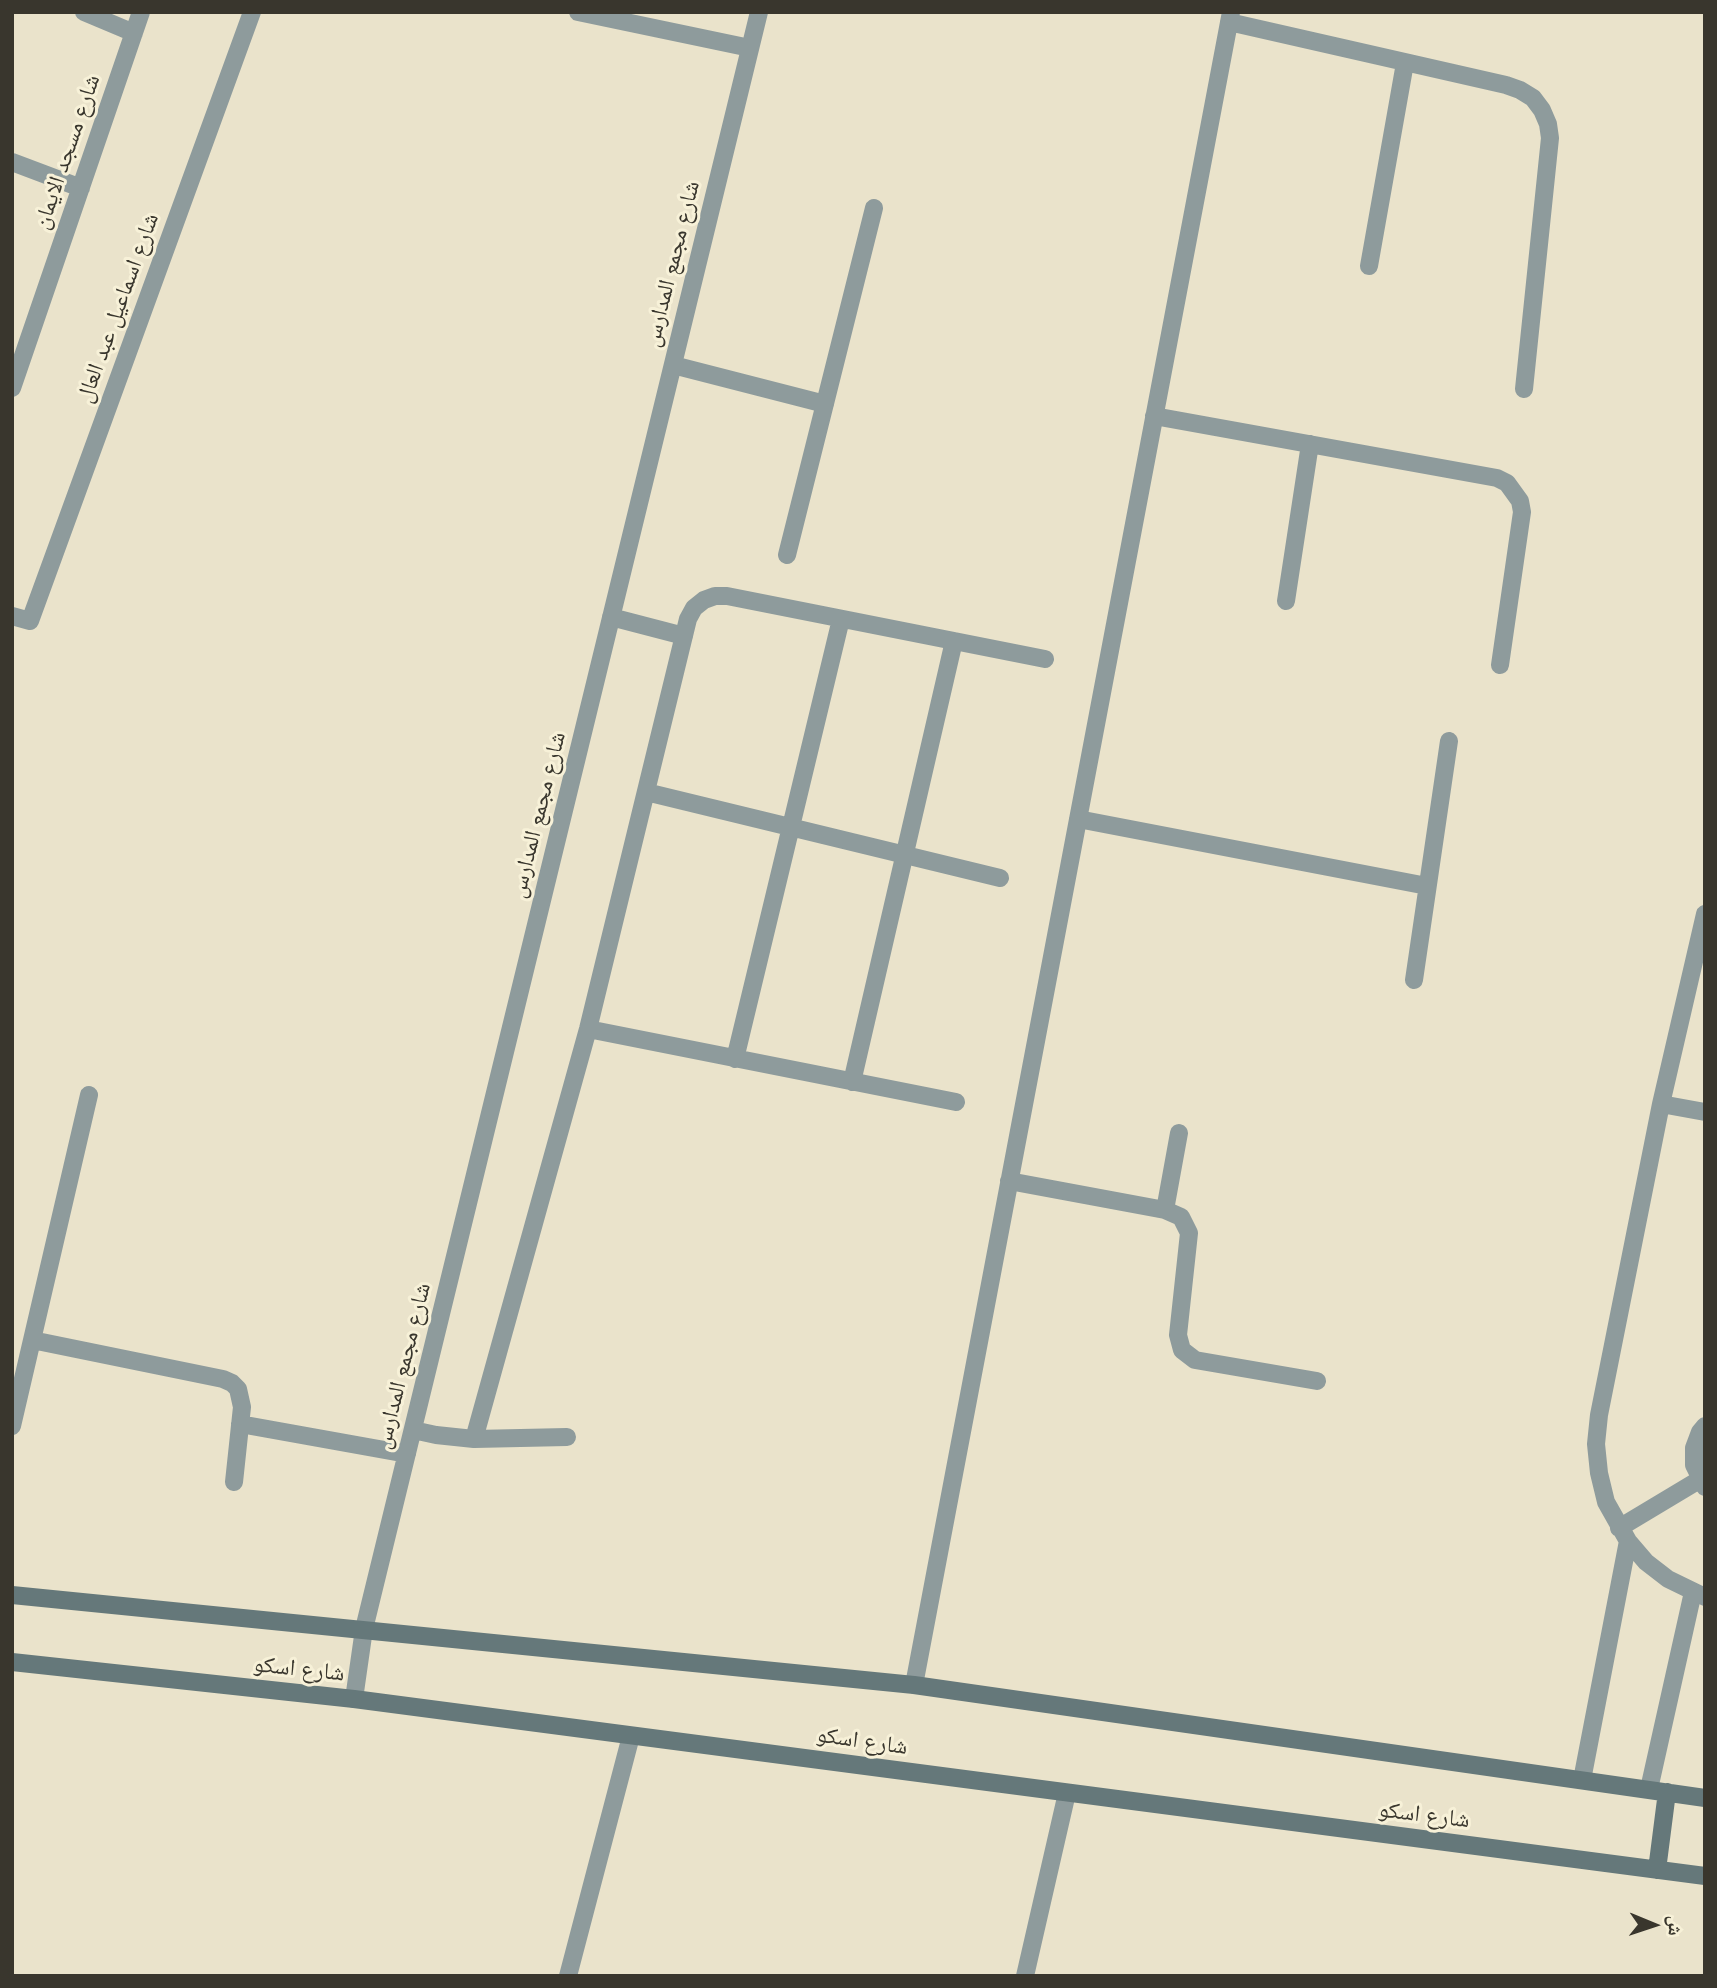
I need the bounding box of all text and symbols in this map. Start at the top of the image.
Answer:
street label: شارع مسجد الايمان [28,71,106,233]
street label: شارع مجمع المدارس [638,178,706,350]
street label: شارع اسماعيل عبد العال [71,209,165,407]
street label: شارع مجمع المدارس [504,729,572,901]
street label: شارع مجمع المدارس [369,1280,437,1452]
street label: شارع اسكو [252,1650,346,1688]
street label: شارع اسكو [815,1721,909,1761]
street label: شارع اسكو [1377,1796,1471,1834]
north arrow [1619,1890,1689,1960]
text: ش [1664,1915,1687,1936]

